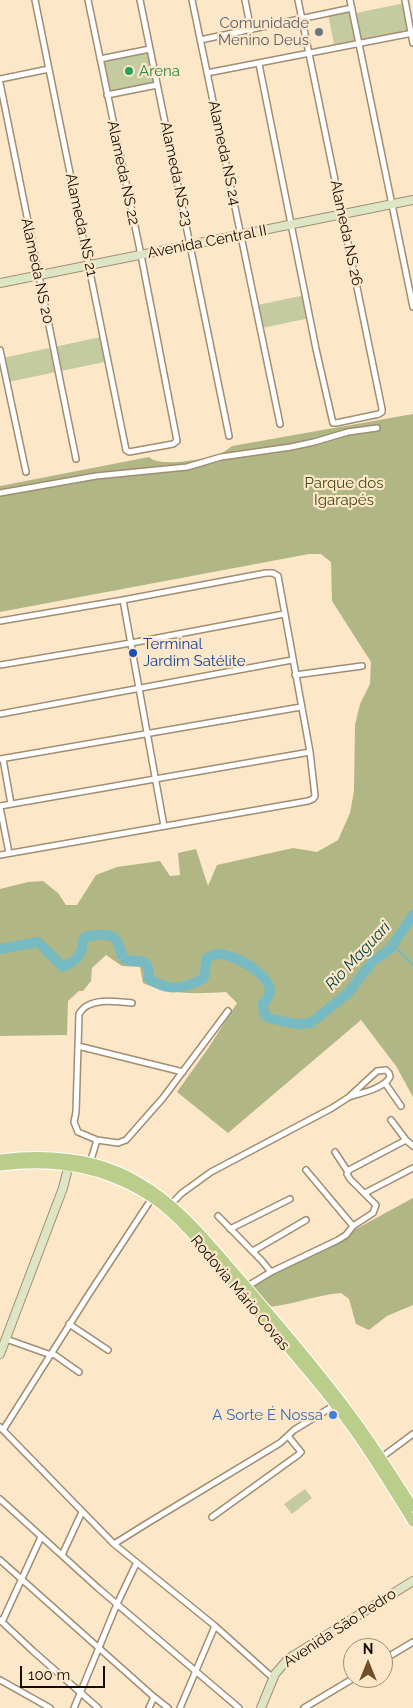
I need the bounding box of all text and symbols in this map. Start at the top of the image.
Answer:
place label: Comunidade Menino Deus [218,14,309,49]
marker: Comunidade Menino Deus [313,26,325,38]
place label: Arena [139,62,180,80]
marker: Arena [123,65,135,77]
street label: Alameda NS 24 [204,99,244,207]
street label: Alameda NS 22 [103,119,143,227]
street label: Alameda NS 23 [156,120,196,228]
street label: Alameda NS 21 [61,172,101,278]
street label: Alameda NS 26 [326,178,366,288]
street label: Alameda NS 20 [17,216,57,326]
street label: Avenida Central II [146,222,268,262]
park label: Parque dos Igarapés [305,474,383,509]
place label: Terminal Jardim Satélite [143,635,245,670]
marker: Terminal Jardim Satélite [127,647,139,659]
water label: Rio Maguari [322,918,394,994]
street label: Rodovia Mário Covas [187,1232,293,1354]
place label: A Sorte É Nossa [212,1406,323,1424]
marker: A Sorte É Nossa [327,1409,339,1421]
street label: Avenida São Pedro [280,1585,400,1671]
north arrow [343,1638,393,1688]
text: N [363,1641,373,1657]
scale bar [22,1656,108,1688]
text: 100 m [28,1666,70,1684]

